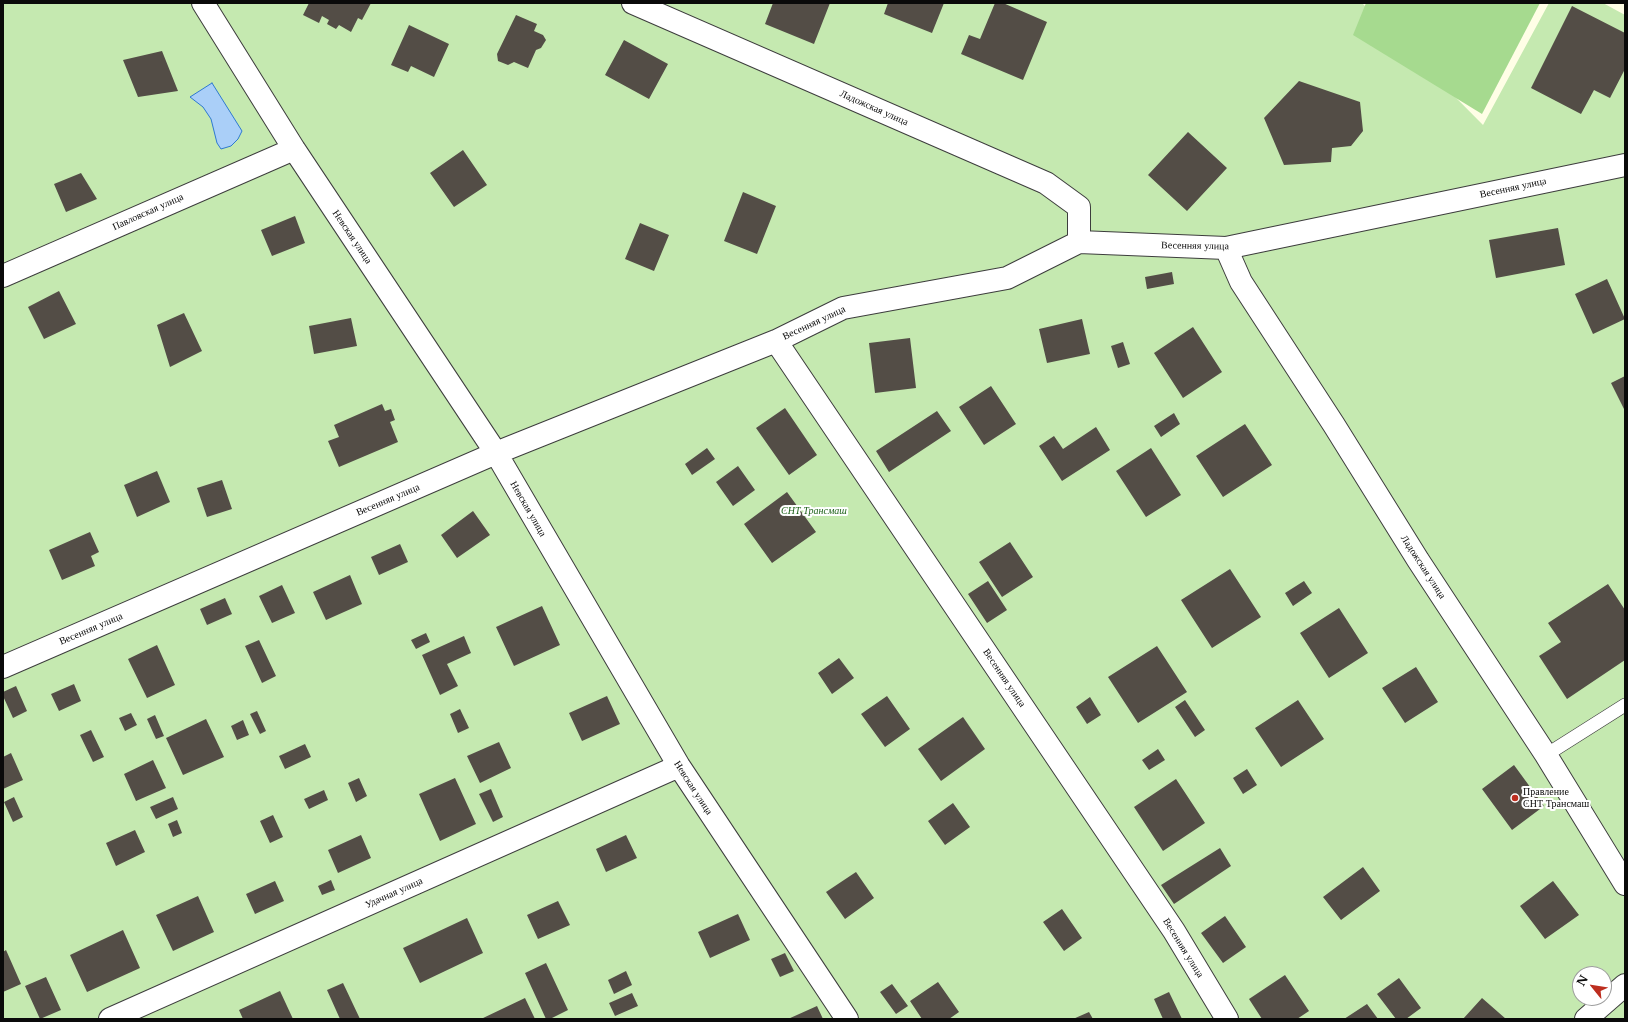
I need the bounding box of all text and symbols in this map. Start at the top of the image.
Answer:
street label: Ладожская улица [838,88,910,128]
street label: Весенняя улица [1479,175,1547,201]
street label: Павловская улица [111,191,185,233]
street label: Невская улица [330,208,374,266]
street label: Весенняя улица [1161,239,1229,253]
street label: Весенняя улица [781,303,847,343]
street label: Невская улица [507,479,549,539]
street label: Весенняя улица [354,481,422,519]
park label: СНТ Трансмаш [781,505,847,517]
street label: Ладожская улица [1398,533,1448,601]
street label: Весенняя улица [57,610,125,648]
street label: Весенняя улица [980,647,1028,709]
street label: Невская улица [671,759,715,817]
place label: Правление СНТ Трансмаш [1523,786,1589,810]
marker: Правление СНТ Трансмаш [1510,793,1520,803]
street label: Удачная улица [363,875,425,911]
street label: Весенняя улица [1160,916,1206,980]
north arrow [1572,966,1612,1006]
text: N [1574,973,1591,988]

